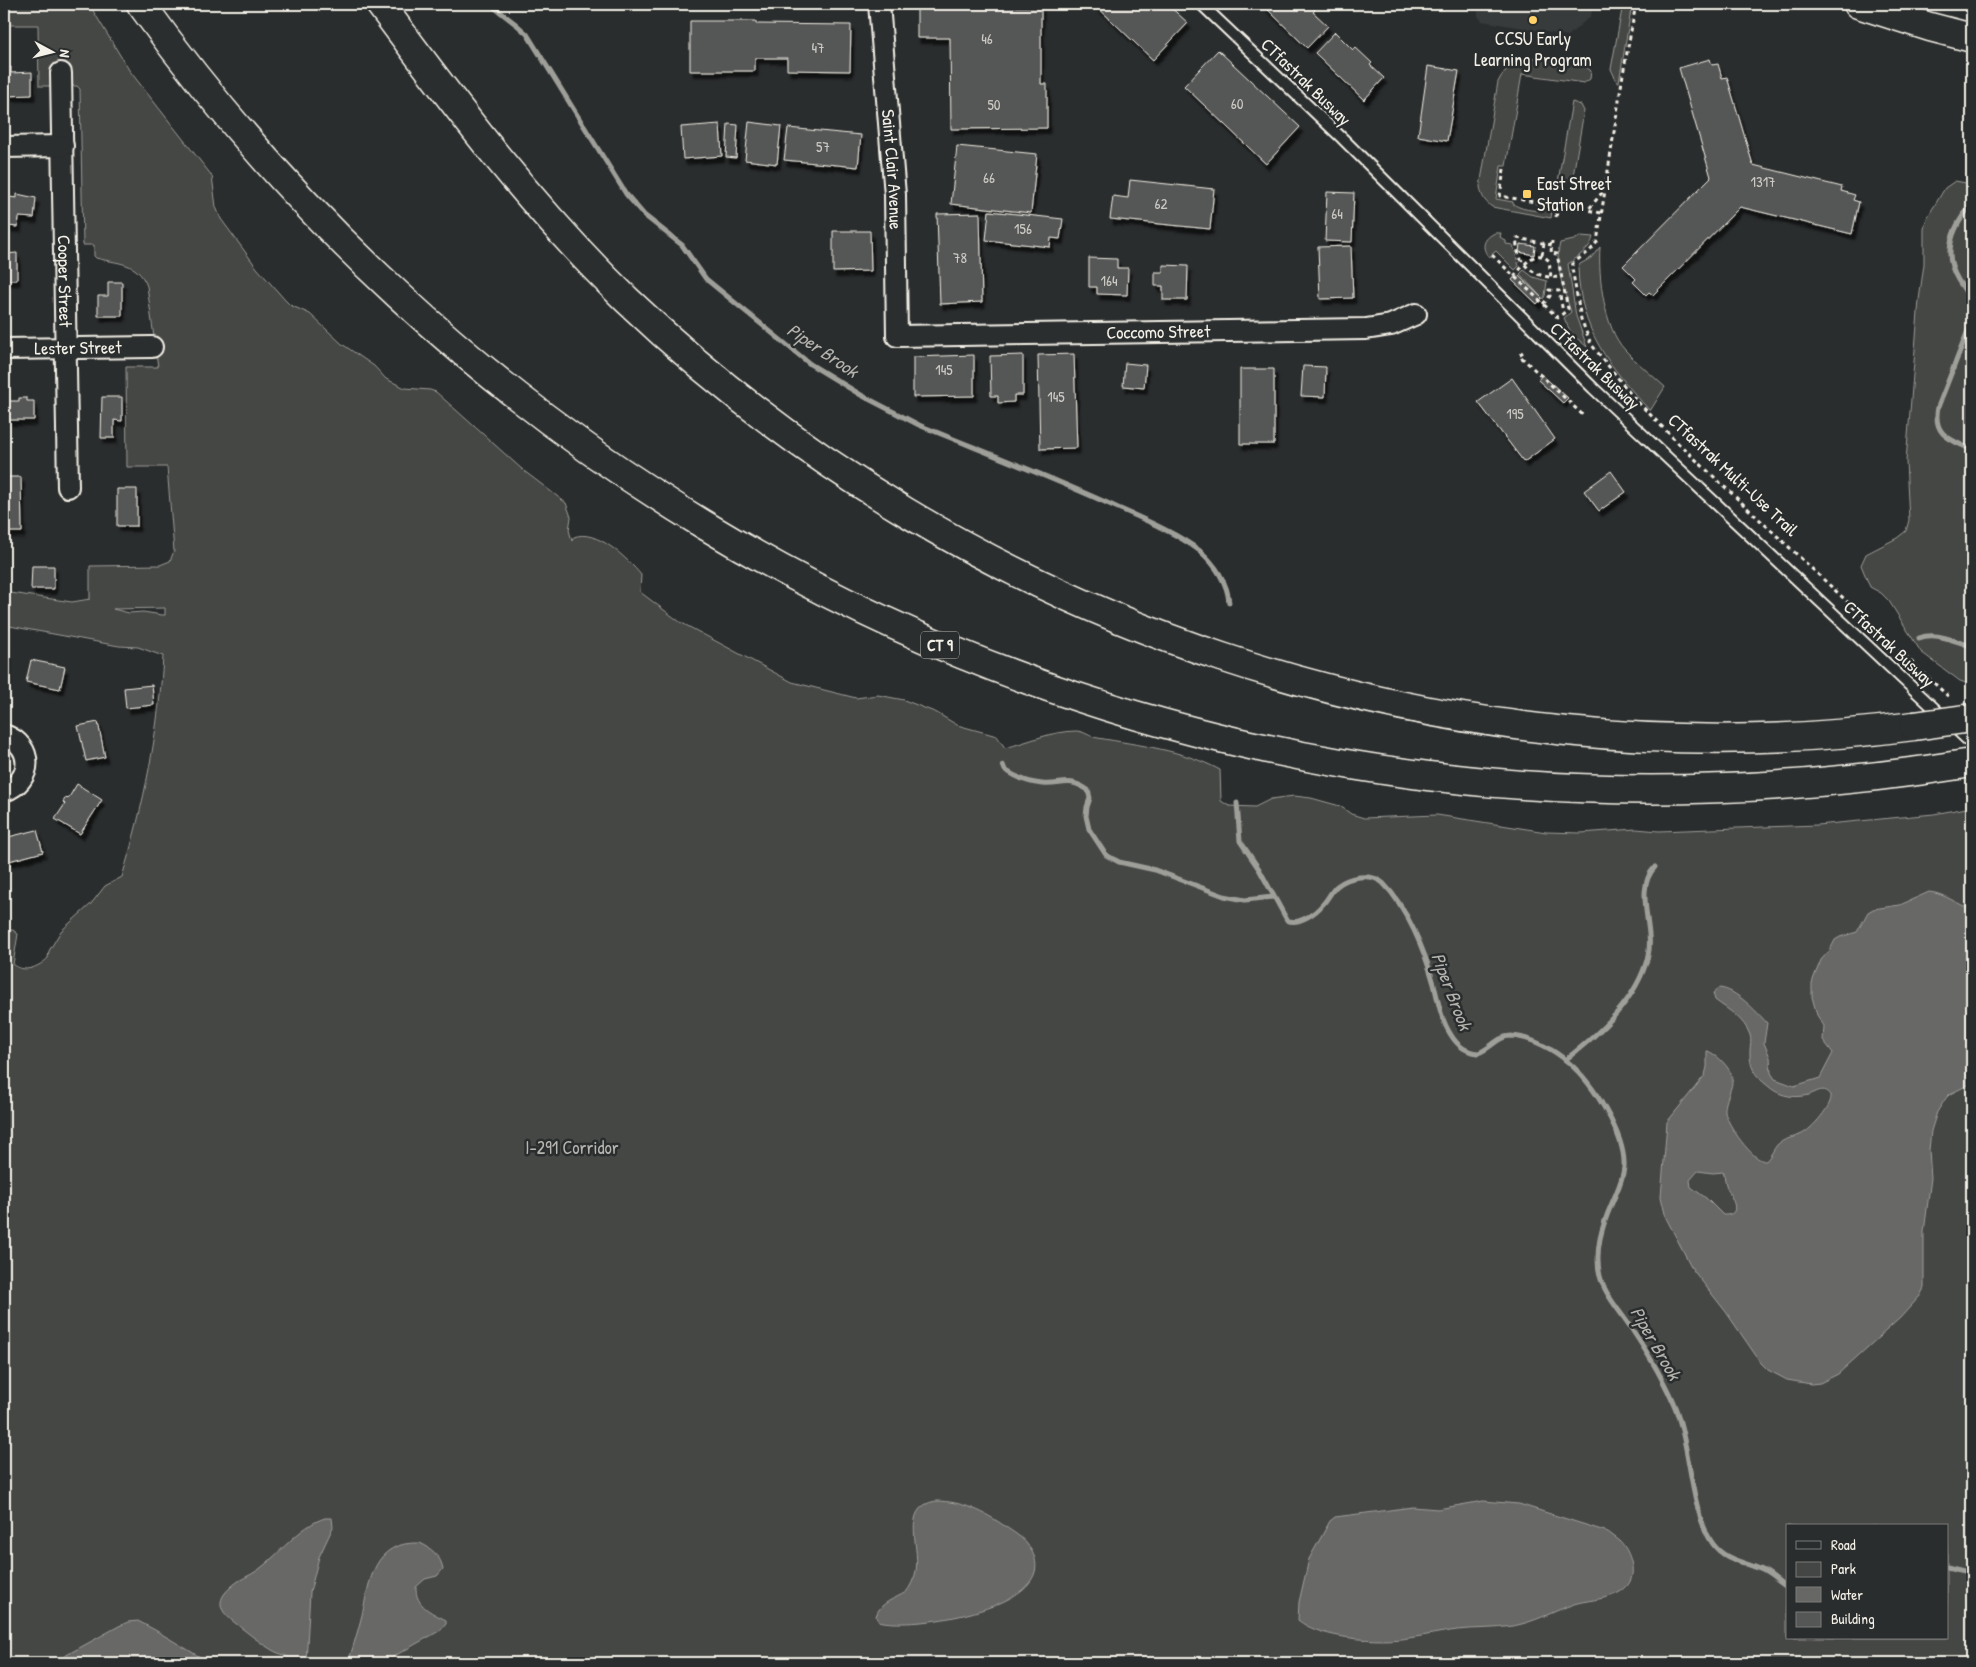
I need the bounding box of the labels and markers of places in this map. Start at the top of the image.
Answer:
marker: CCSU Early Learning Program [1527,14,1539,26]
place label: CCSU Early Learning Program [1474,26,1592,72]
place label: East Street Station [1537,171,1612,217]
marker: East Street Station [1521,188,1533,200]

